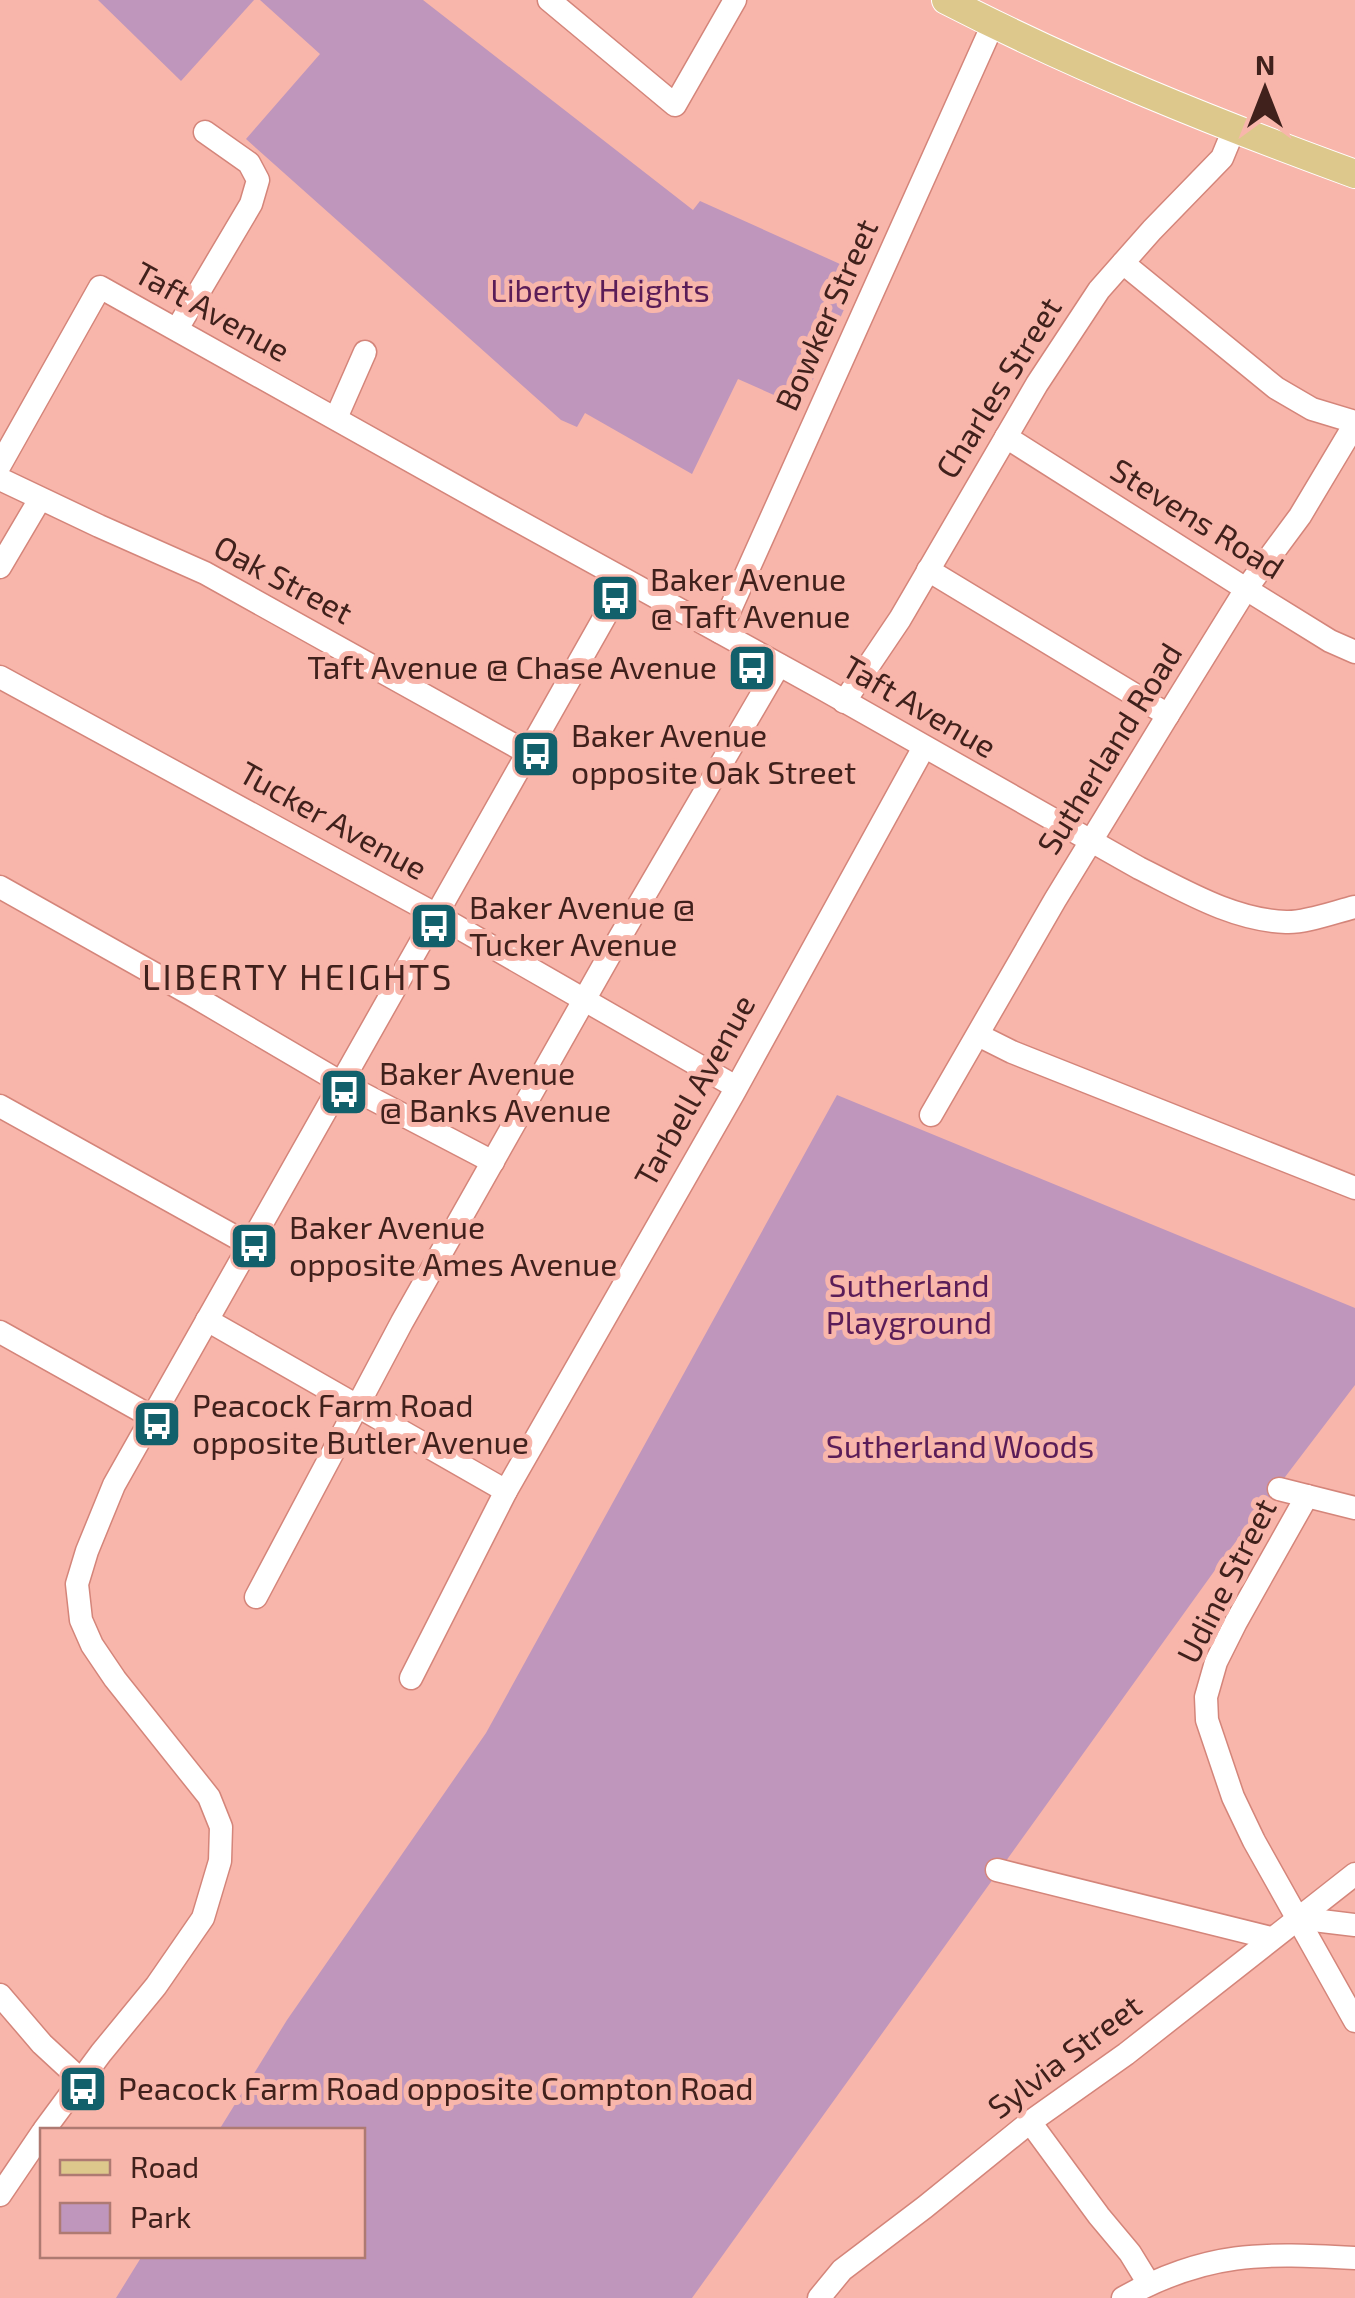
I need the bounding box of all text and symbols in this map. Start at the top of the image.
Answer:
north arrow [1215,40,1315,140]
text: N [1255,47,1275,81]
street label: Bowker Street [766,213,884,416]
street label: Taft Avenue [129,252,297,368]
park label: Liberty Heights [490,270,710,308]
street label: Charles Street [927,289,1068,484]
street label: Stevens Road [1105,449,1292,586]
street label: Oak Street [208,526,360,630]
place label: Baker Avenue @ Taft Avenue [650,559,850,634]
bus stop icon: Baker Avenue @ Taft Avenue [589,572,641,624]
street label: Sutherland Road [1028,635,1188,861]
bus stop icon: Taft Avenue @ Chase Avenue [726,642,778,694]
street label: Taft Avenue [836,646,1004,764]
place label: Taft Avenue @ Chase Avenue [307,647,717,685]
place label: Baker Avenue opposite Oak Street [571,715,856,790]
bus stop icon: Baker Avenue opposite Oak Street [510,728,562,780]
street label: Tucker Avenue [234,752,434,886]
place label: Baker Avenue @ Tucker Avenue [469,887,695,962]
bus stop icon: Baker Avenue @ Tucker Avenue [408,900,460,952]
district label: LIBERTY HEIGHTS [142,955,454,997]
street label: Tarbell Avenue [625,988,762,1192]
place label: Baker Avenue @ Banks Avenue [379,1053,611,1128]
bus stop icon: Baker Avenue @ Banks Avenue [318,1066,370,1118]
place label: Baker Avenue opposite Ames Avenue [289,1207,617,1282]
bus stop icon: Baker Avenue opposite Ames Avenue [228,1220,280,1272]
park label: Sutherland Playground [826,1265,992,1340]
place label: Peacock Farm Road opposite Butler Avenue [192,1385,529,1460]
bus stop icon: Peacock Farm Road opposite Butler Avenue [131,1398,183,1450]
park label: Sutherland Woods [826,1426,1094,1464]
street label: Udine Street [1168,1492,1283,1669]
street label: Sylvia Street [980,1985,1148,2125]
bus stop icon: Peacock Farm Road opposite Compton Road [57,2063,109,2115]
place label: Peacock Farm Road opposite Compton Road [118,2068,754,2106]
legend [40,2128,365,2258]
text: Road [130,2148,199,2184]
text: Park [130,2198,191,2234]

